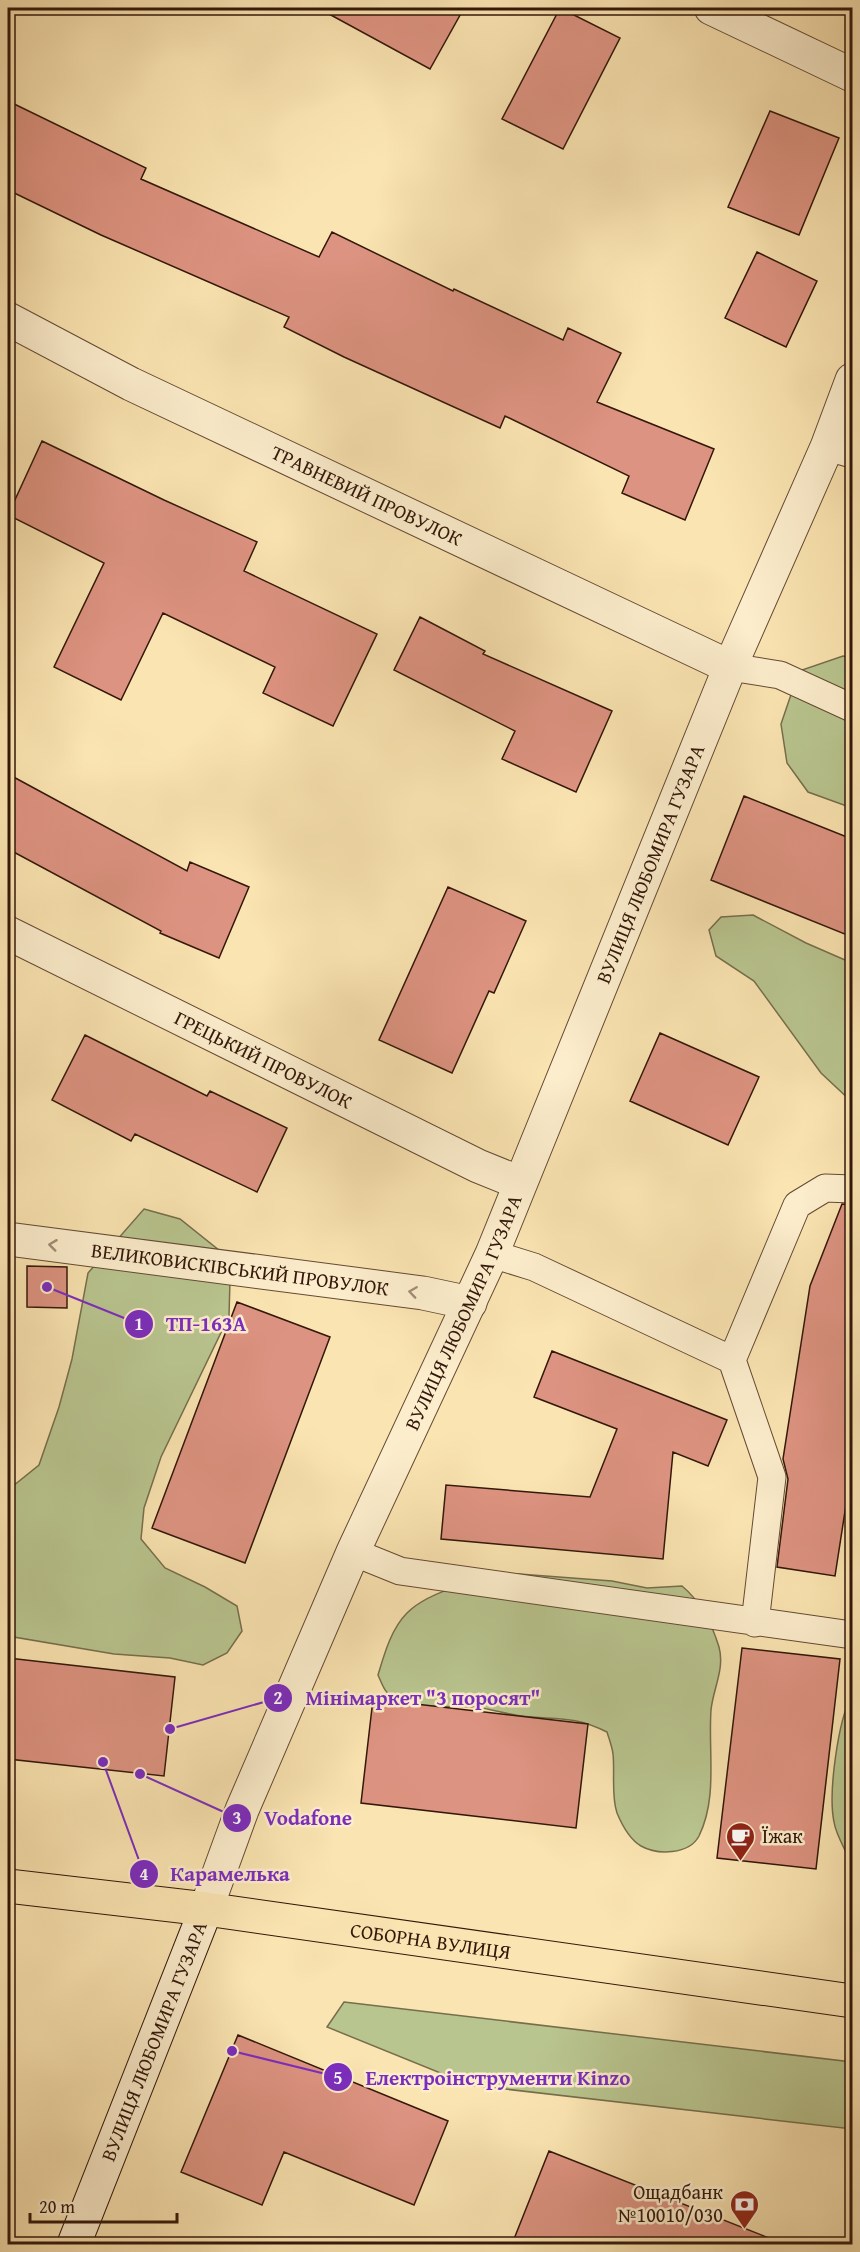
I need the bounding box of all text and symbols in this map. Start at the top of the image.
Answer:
street label: ТРАВНЕВИЙ ПРОВУЛОК [267,437,468,553]
street label: ВУЛИЦЯ ЛЮБОМИРА ГУЗАРА [588,740,711,988]
street label: ГРЕЦЬКИЙ ПРОВУЛОК [170,1003,358,1116]
street label: ВУЛИЦЯ ЛЮБОМИРА ГУЗАРА [397,1190,529,1435]
street label: ВЕЛИКОВИСКІВСЬКИЙ ПРОВУЛОК [90,1235,391,1303]
one-way arrow [49,1239,58,1252]
one-way arrow [408,1287,418,1299]
callout: ТП-163А [124,1304,258,1343]
text: ТП-163А [166,1308,247,1339]
text: 1 [134,1310,144,1337]
callout: Мінімаркет "3 поросят" [263,1678,552,1717]
text: Мінімаркет "3 поросят" [305,1682,541,1713]
text: 2 [273,1684,283,1711]
callout: Vodafone [222,1798,364,1837]
text: Vodafone [264,1802,352,1833]
text: 3 [232,1804,242,1831]
cafe icon: Їжак [725,1820,757,1862]
place label: Їжак [761,1821,803,1850]
callout: Карамелька [129,1854,302,1893]
text: Карамелька [170,1858,290,1889]
text: 4 [139,1860,149,1887]
street label: СОБОРНА ВУЛИЦЯ [349,1915,513,1966]
street label: ВУЛИЦЯ ЛЮБОМИРА ГУЗАРА [93,1917,214,2165]
callout: Електроінструменти Kinzo [323,2058,642,2097]
text: Електроінструменти Kinzo [366,2062,631,2093]
text: 5 [333,2064,343,2091]
place label: Ощадбанк №10010/030 [618,2177,724,2229]
scale bar [30,2186,177,2224]
bank icon: Ощадбанк №10010/030 [728,2188,760,2230]
text: 20 m [39,2193,75,2220]

